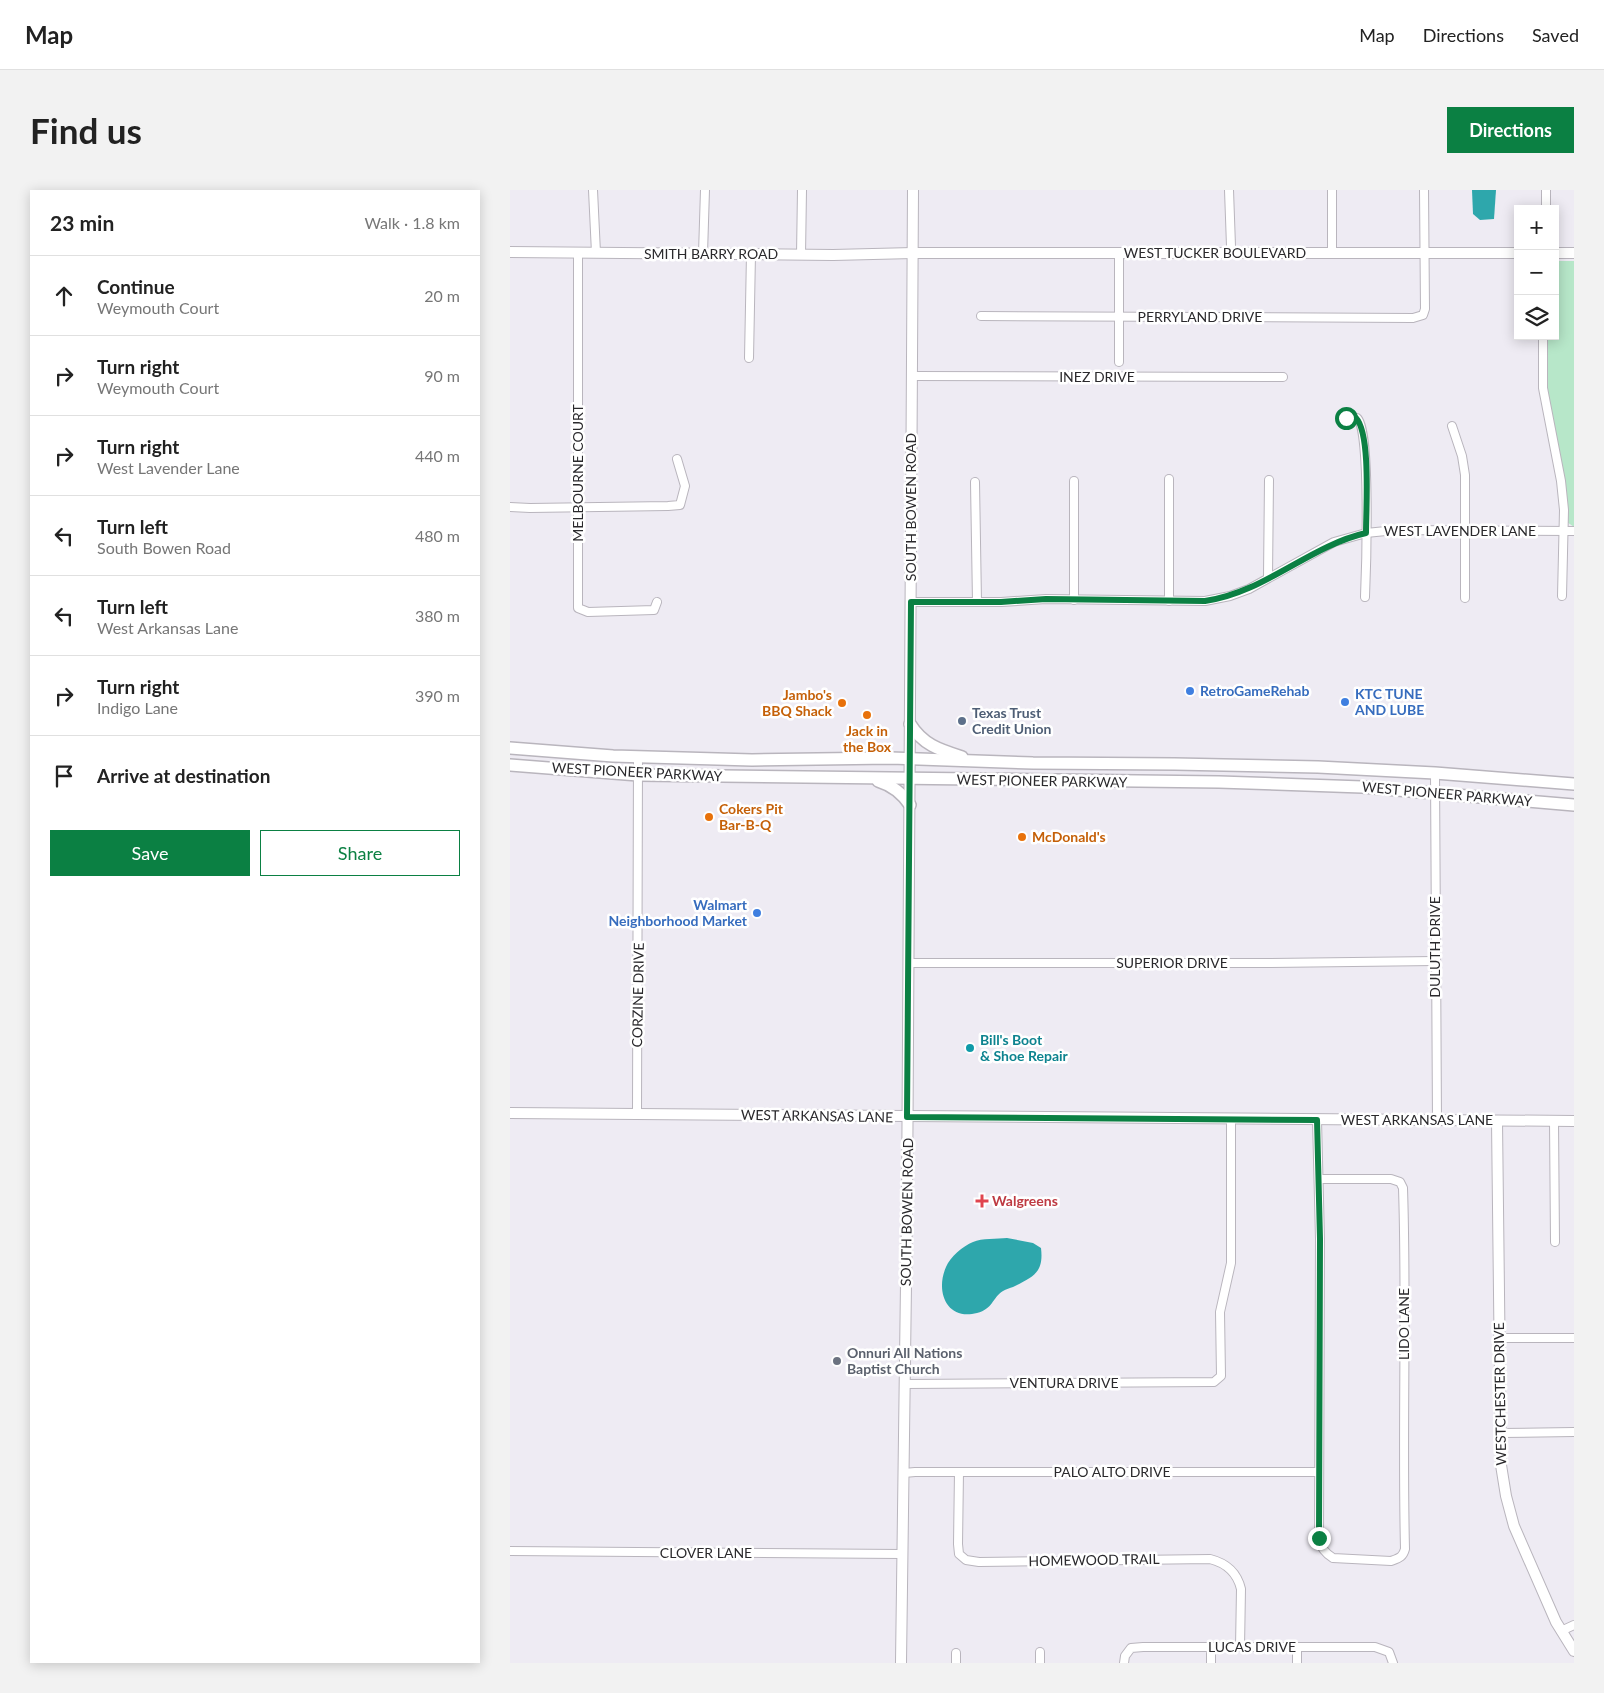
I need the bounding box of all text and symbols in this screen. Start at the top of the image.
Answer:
text: Map [25,20,73,49]
text: Map [1359,24,1395,46]
text: Directions [1423,24,1504,46]
text: Saved [1532,24,1579,46]
button: Directions [1447,107,1574,153]
text: Find us [30,109,142,151]
map controls [1514,205,1559,340]
button: + [1514,205,1559,250]
text: 23 min [50,210,114,235]
text: Walk · 1.8 km [364,213,460,232]
street label: WEST TUCKER BOULEVARD [1124,244,1306,261]
street label: SMITH BARRY ROAD [644,245,778,262]
button: − [1514,250,1559,295]
text: Continue [97,275,175,298]
icon: ahead [50,282,78,310]
text: 20 m [424,286,460,305]
button: layers [1514,295,1559,340]
text: Weymouth Court [97,298,219,317]
street label: PERRYLAND DRIVE [1138,308,1262,325]
text: Turn right [97,355,179,378]
icon: right [50,362,78,390]
text: 90 m [424,366,460,385]
street label: INEZ DRIVE [1059,368,1135,385]
text: Weymouth Court [97,378,219,397]
street label: MELBOURNE COURT [569,404,586,542]
route start [1335,407,1358,430]
street label: SOUTH BOWEN ROAD [902,433,919,581]
text: Turn right [97,435,179,458]
icon: right [50,442,78,470]
text: 440 m [415,446,460,465]
text: West Lavender Lane [97,458,240,477]
text: Turn left [97,515,168,538]
icon: left [50,522,78,550]
street label: WEST LAVENDER LANE [1384,522,1536,539]
text: 480 m [415,526,460,545]
text: South Bowen Road [97,538,231,557]
text: Turn left [97,595,168,618]
icon: left [50,602,78,630]
text: 380 m [415,606,460,625]
text: West Arkansas Lane [97,618,238,637]
text: Turn right [97,675,179,698]
icon: right [50,682,78,710]
place label: RetroGameRehab [1200,682,1309,699]
marker: RetroGameRehab [1184,685,1196,697]
place label: KTC TUNE AND LUBE [1354,685,1424,718]
text: 390 m [415,686,460,705]
place label: Jambo's BBQ Shack [762,686,833,719]
marker: KTC TUNE AND LUBE [1339,696,1351,708]
marker: Jambo's BBQ Shack [836,697,848,709]
text: Indigo Lane [97,698,178,717]
place label: Texas Trust Credit Union [972,704,1052,737]
marker: Jack in the Box [861,709,873,721]
marker: Texas Trust Credit Union [956,715,968,727]
place label: Jack in the Box [843,722,892,755]
street label: WEST PIONEER PARKWAY [551,759,723,784]
icon: arrive [50,762,78,790]
text: Arrive at destination [97,764,270,787]
street label: WEST PIONEER PARKWAY [957,771,1128,790]
street label: WEST PIONEER PARKWAY [1361,778,1533,809]
place label: Cokers Pit Bar-B-Q [719,800,784,833]
marker: Cokers Pit Bar-B-Q [703,811,715,823]
place label: McDonald's [1032,828,1106,845]
button: Save [50,830,250,876]
button: Share [260,830,460,876]
marker: McDonald's [1016,831,1028,843]
place label: Walmart Neighborhood Market [608,896,748,929]
street label: DULUTH DRIVE [1426,896,1443,998]
marker: Walmart Neighborhood Market [751,907,763,919]
street label: CORZINE DRIVE [628,942,647,1048]
street label: SUPERIOR DRIVE [1116,954,1228,971]
place label: Bill's Boot & Shoe Repair [980,1031,1069,1064]
marker: Bill's Boot & Shoe Repair [964,1042,976,1054]
street label: WEST ARKANSAS LANE [741,1106,893,1125]
street label: WEST ARKANSAS LANE [1341,1111,1493,1128]
street label: SOUTH BOWEN ROAD [897,1138,916,1286]
place label: Walgreens [992,1192,1058,1209]
marker: Walgreens [976,1195,988,1207]
street label: LIDO LANE [1395,1288,1412,1360]
street label: WESTCHESTER DRIVE [1490,1322,1509,1466]
place label: Onnuri All Nations Baptist Church [847,1344,962,1377]
marker: Onnuri All Nations Baptist Church [831,1355,843,1367]
street label: VENTURA DRIVE [1009,1374,1119,1391]
street label: PALO ALTO DRIVE [1053,1463,1171,1480]
route end [1308,1527,1331,1550]
street label: CLOVER LANE [660,1544,752,1561]
street label: HOMEWOOD TRAIL [1028,1550,1160,1569]
street label: LUCAS DRIVE [1208,1638,1296,1655]

